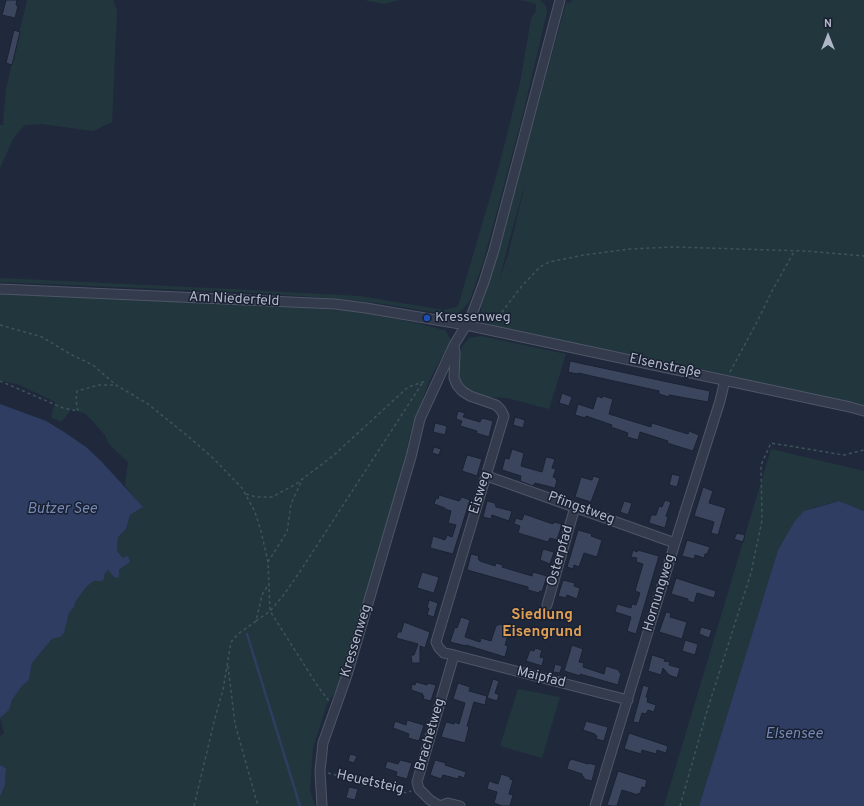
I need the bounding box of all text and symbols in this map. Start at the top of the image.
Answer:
north arrow [808,16,848,56]
text: N [824,17,832,31]
street label: Am Niederfeld [188,289,280,311]
place label: Kressenweg [435,310,511,326]
marker: Kressenweg [422,313,432,323]
street label: Elsenstraße [628,351,702,383]
street label: Eisweg [467,470,495,516]
street label: Pfingstweg [545,489,617,529]
water label: Butzer See [27,501,97,519]
street label: Osterpfad [544,524,578,588]
street label: Hornungweg [640,552,680,634]
street label: Kressenweg [338,602,376,680]
district label: Siedlung Eisengrund [502,607,582,642]
street label: Maipfad [515,664,567,692]
street label: Brachetweg [413,697,449,773]
water label: Elsensee [765,726,823,744]
street label: Heuetsteig [335,767,405,799]

